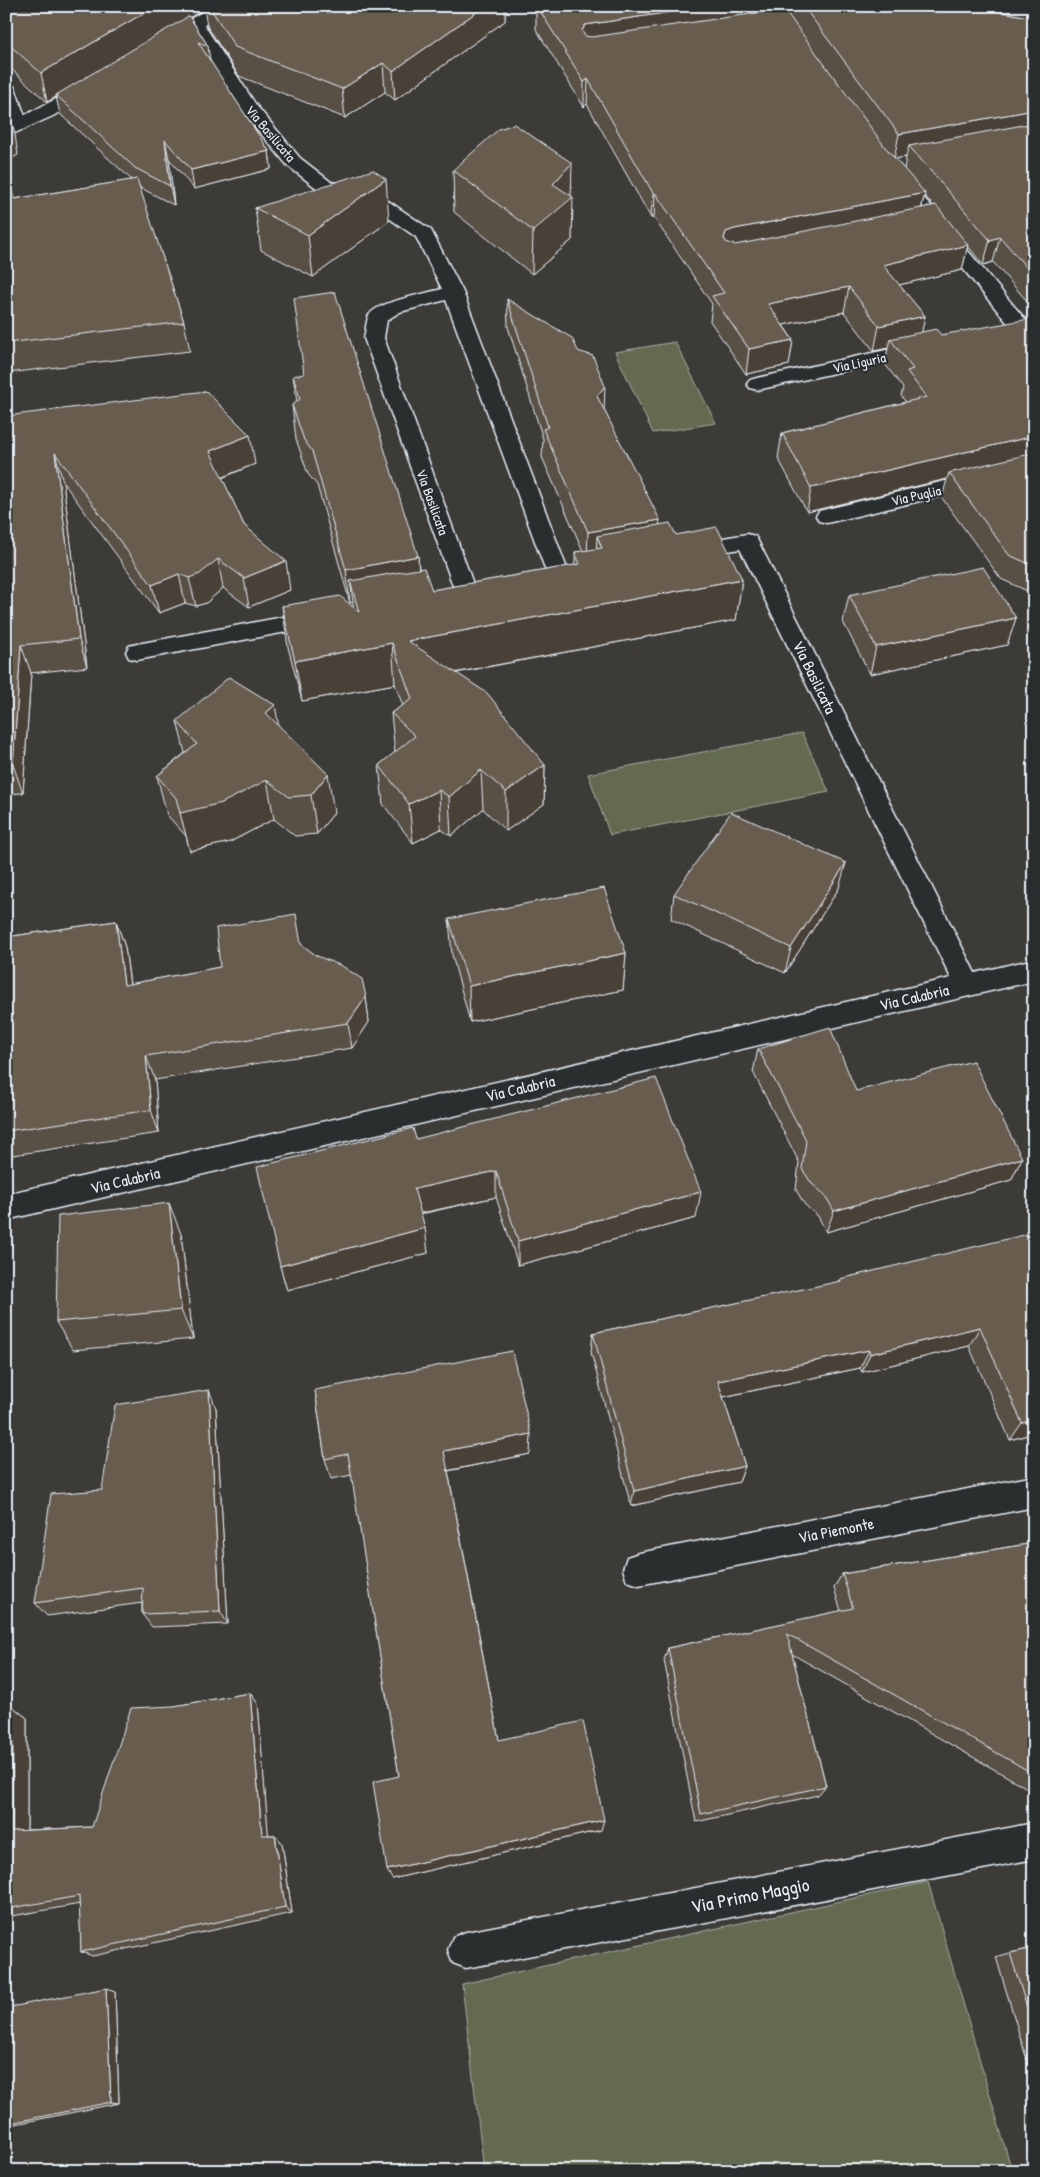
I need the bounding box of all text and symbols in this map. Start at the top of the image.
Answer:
street label: Via Basilicata [242,100,301,166]
street label: Via Liguria [831,347,888,378]
street label: Via Basilicata [412,466,454,538]
street label: Via Puglia [889,480,944,511]
street label: Via Basilicata [788,637,842,717]
street label: Via Calabria [877,978,951,1016]
street label: Via Calabria [483,1069,557,1107]
street label: Via Calabria [88,1161,162,1199]
street label: Via Piemonte [796,1512,876,1548]
street label: Via Primo Maggio [689,1871,812,1919]

